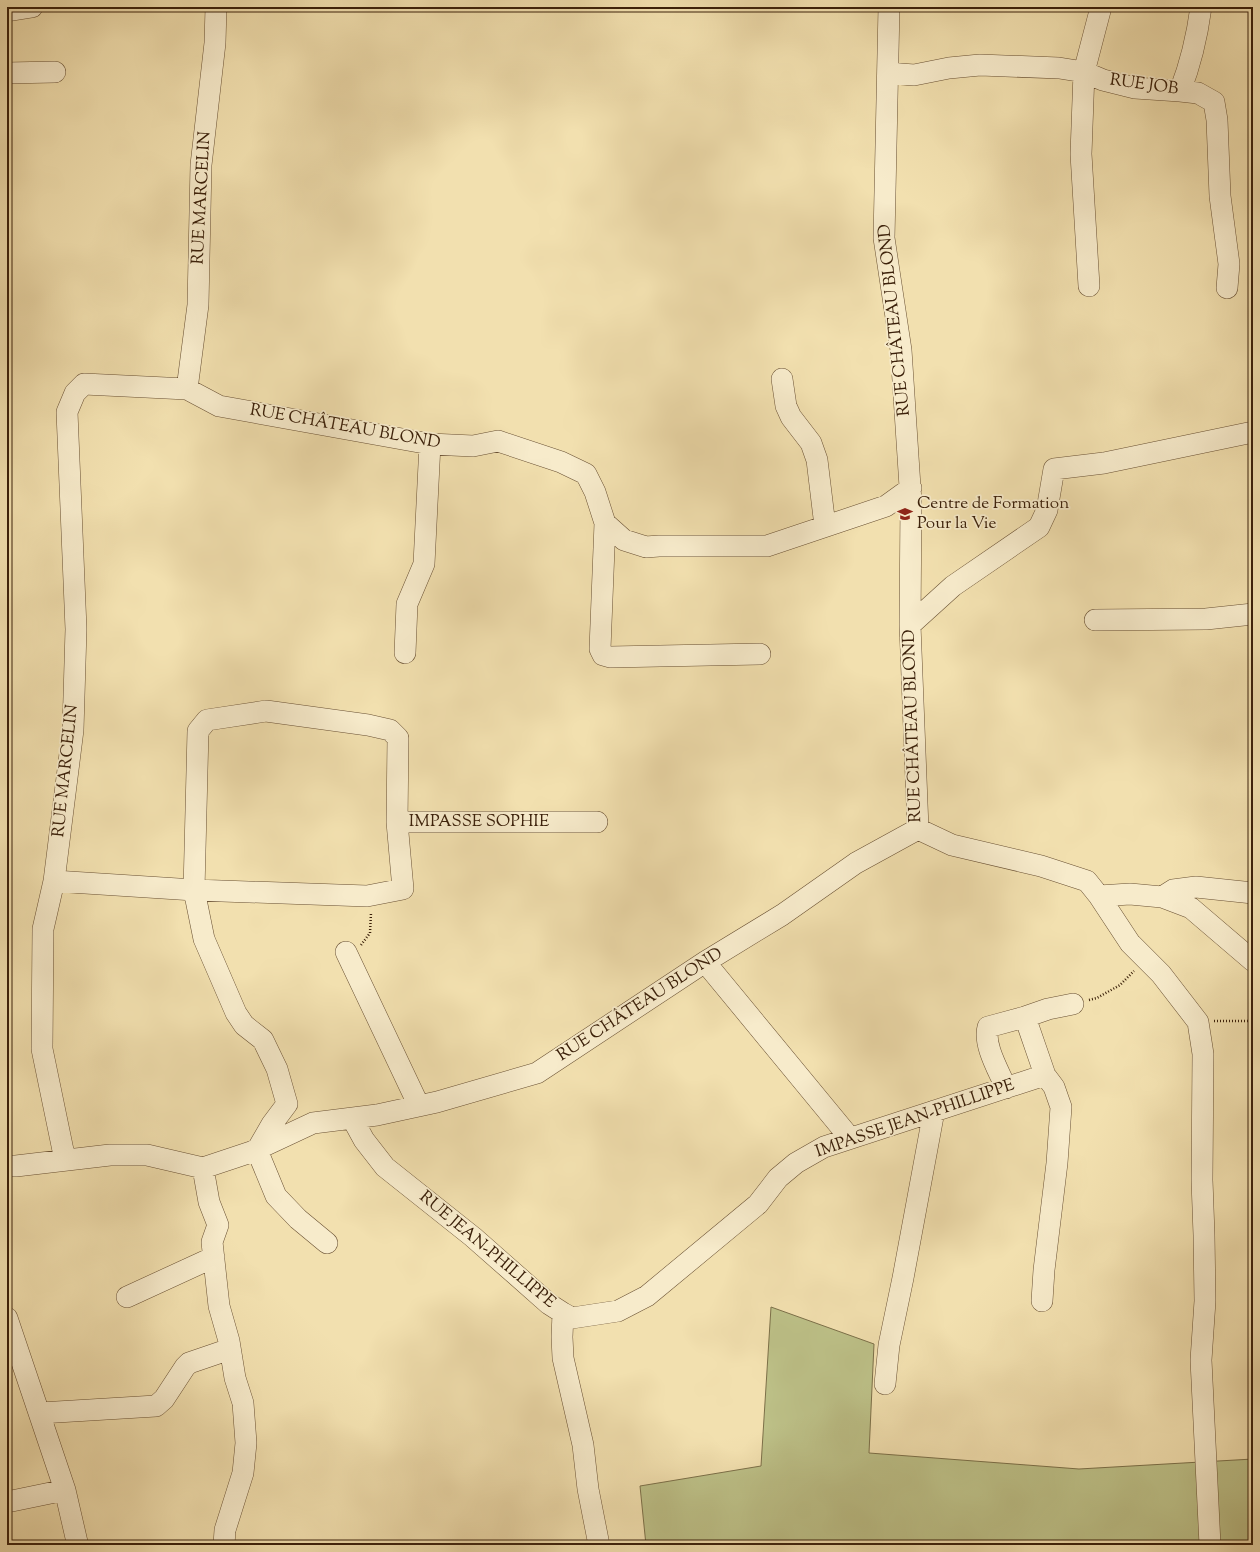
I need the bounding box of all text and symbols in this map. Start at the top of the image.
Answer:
street label: RUE JOB [1108,68,1180,102]
street label: RUE MARCELIN [187,131,217,265]
street label: RUE CHÂTEAU BLOND [873,223,917,417]
street label: RUE CHÂTEAU BLOND [248,398,442,456]
place label: Centre de Formation Pour la Vie [917,492,1069,536]
school or university icon: Centre de Formation Pour la Vie [896,505,914,523]
street label: RUE CHÂTEAU BLOND [898,629,928,823]
street label: RUE MARCELIN [47,703,85,839]
street label: IMPASSE SOPHIE [409,810,549,834]
street label: RUE CHÂTEAU BLOND [552,942,728,1068]
street label: IMPASSE JEAN-PHILLIPPE [812,1074,1018,1164]
street label: RUE JEAN-PHILLIPPE [414,1186,560,1314]

